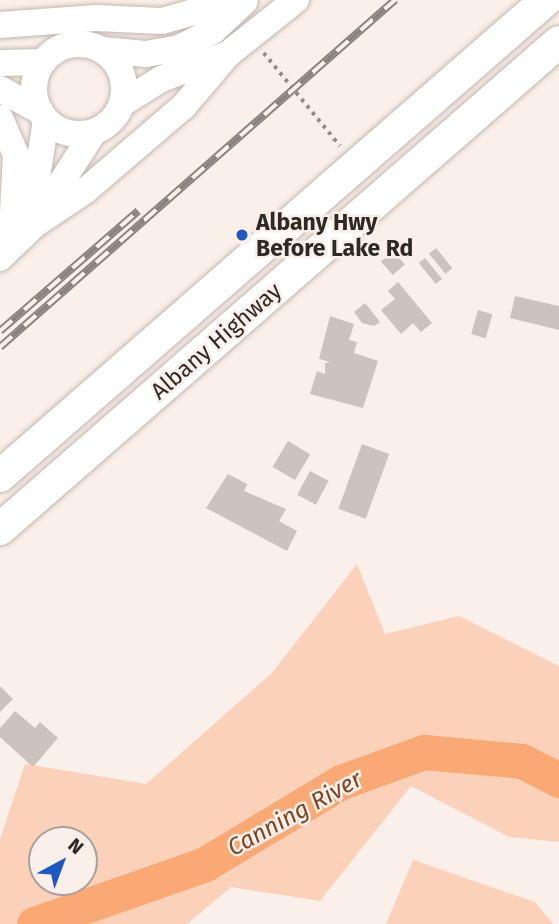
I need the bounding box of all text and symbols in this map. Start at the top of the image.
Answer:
place label: Albany Hwy Before Lake Rd [256,208,413,262]
marker: Albany Hwy Before Lake Rd [234,227,250,243]
street label: Albany Highway [145,277,287,405]
water label: Canning River [223,765,367,863]
north arrow [28,826,98,896]
text: N [63,833,88,859]

